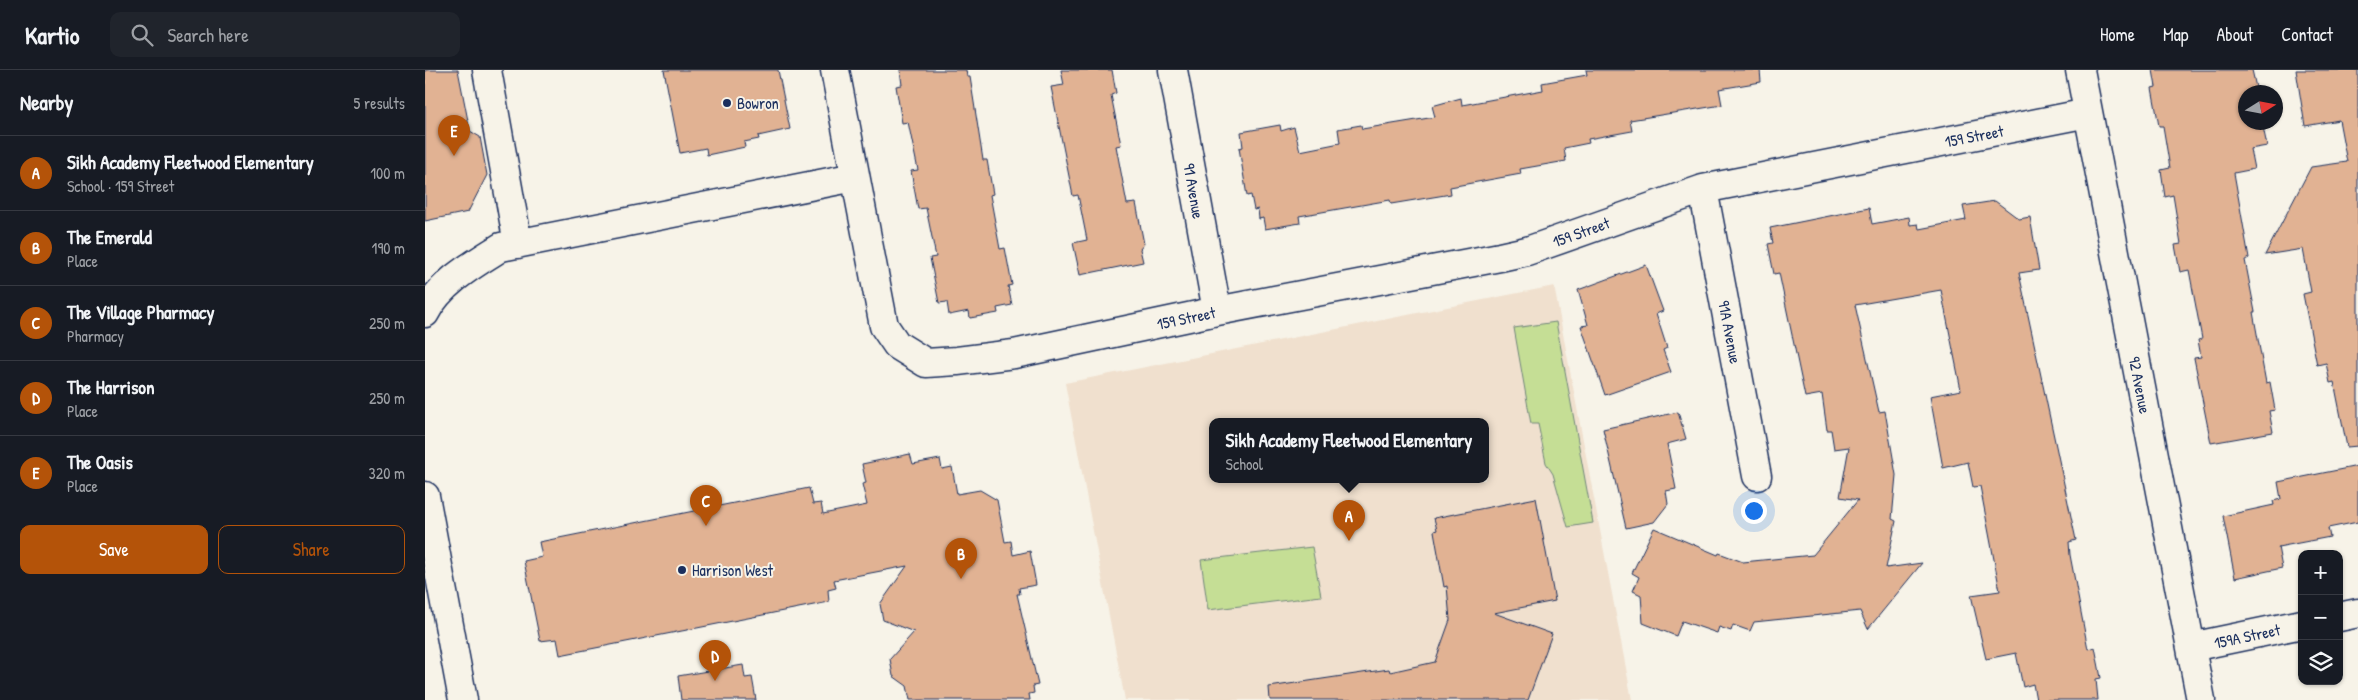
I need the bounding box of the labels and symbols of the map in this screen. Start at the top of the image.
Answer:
north arrow [2238,85,2283,130]
place label: Bowron [737,92,779,114]
marker: Bowron [721,97,733,109]
pin: E [438,115,470,156]
street label: 159 Street [1943,119,2006,152]
street label: 91 Avenue [1178,162,1210,221]
street label: 159 Street [1549,211,1613,252]
street label: 91A Avenue [1713,299,1747,366]
street label: 159 Street [1155,301,1218,335]
street label: 92 Avenue [2124,355,2156,416]
pin: C [690,485,722,526]
your location [1741,498,1767,524]
pin: A [1333,500,1365,541]
pin: B [945,538,977,579]
place label: Harrison West [692,559,774,581]
marker: Harrison West [676,564,688,576]
street label: 159A Street [2212,618,2283,654]
pin: D [699,640,731,681]

